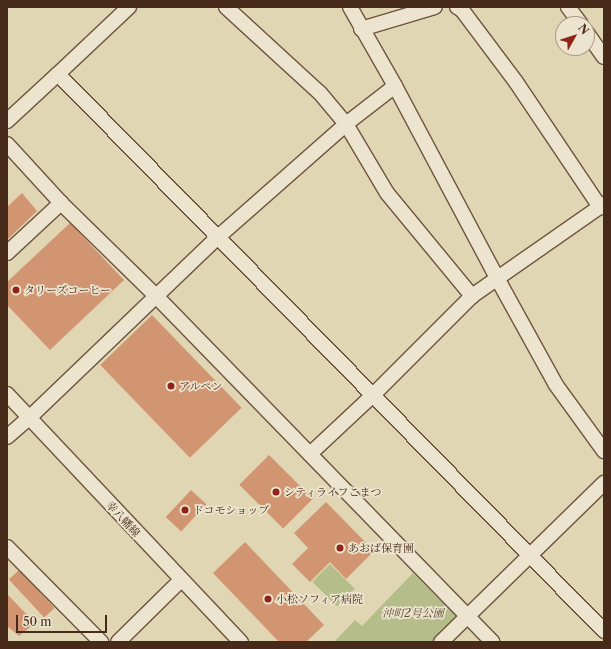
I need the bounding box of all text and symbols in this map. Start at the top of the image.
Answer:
north arrow [555,16,595,56]
text: N [575,21,592,37]
place label: タリーズコーヒー [24,283,112,297]
marker: タリーズコーヒー [11,285,21,295]
place label: アルペン [179,379,223,393]
marker: アルペン [166,381,176,391]
place label: シティライフこまつ [284,485,383,499]
marker: シティライフこまつ [271,487,281,497]
street label: 幸八幡線 [103,498,143,540]
place label: ドコモショップ [193,503,270,517]
marker: ドコモショップ [180,505,190,515]
place label: あおば保育園 [348,541,414,555]
marker: あおば保育園 [335,543,345,553]
place label: 小松ソフィア病院 [276,592,364,606]
marker: 小松ソフィア病院 [263,594,273,604]
park label: 沖町2号公園 [382,606,444,620]
scale bar [18,607,109,633]
text: 50 m [23,614,52,629]

